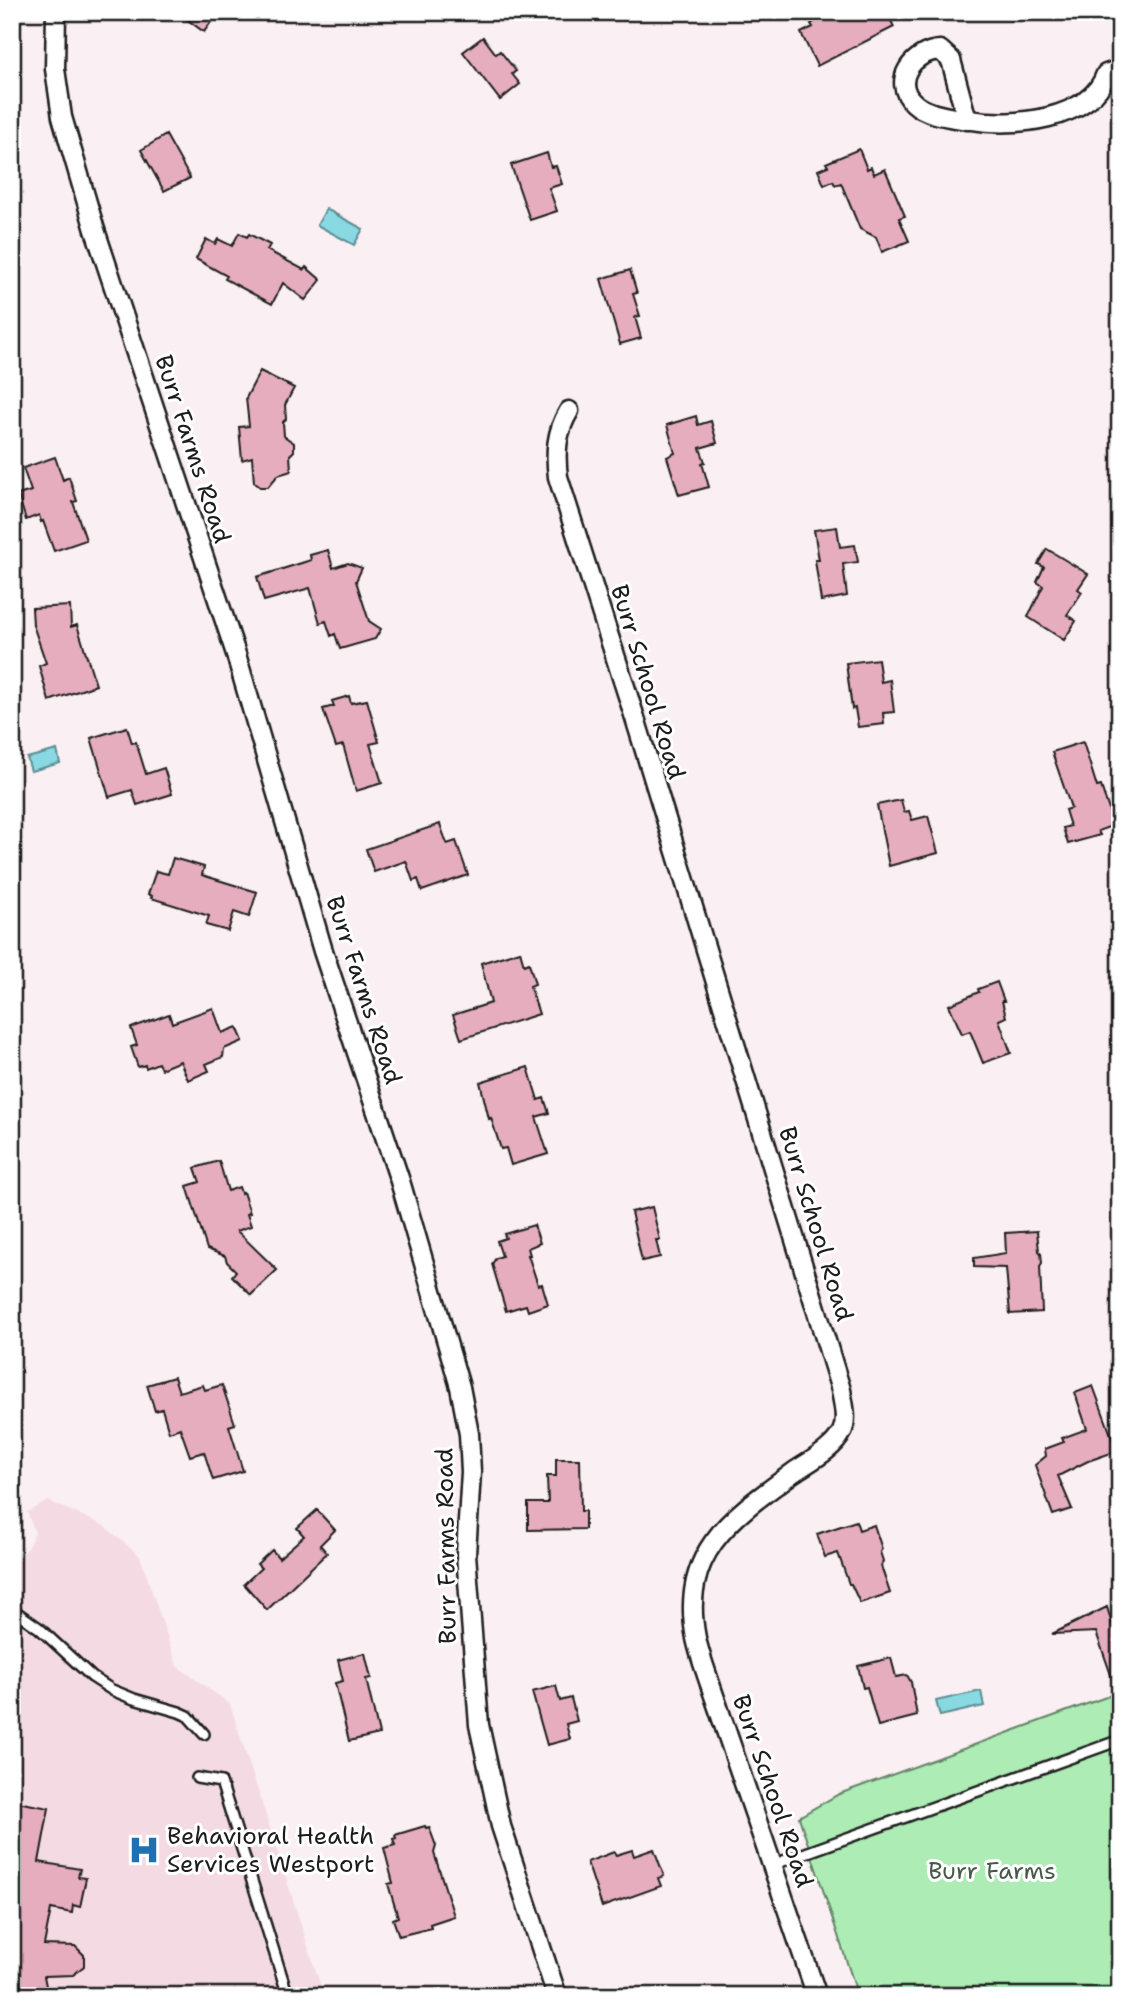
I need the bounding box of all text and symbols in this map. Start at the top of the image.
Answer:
street label: Burr Farms Road [147,351,239,547]
street label: Burr School Road [603,581,693,783]
street label: Burr Farms Road [318,892,410,1088]
street label: Burr School Road [771,1123,861,1325]
street label: Burr Farms Road [428,1448,464,1644]
street label: Burr School Road [725,1690,821,1892]
place label: Behavioral Health Services Westport [167,1820,375,1880]
hospital icon: Behavioral Health Services Westport [127,1833,161,1867]
park label: Burr Farms [928,1855,1056,1887]

